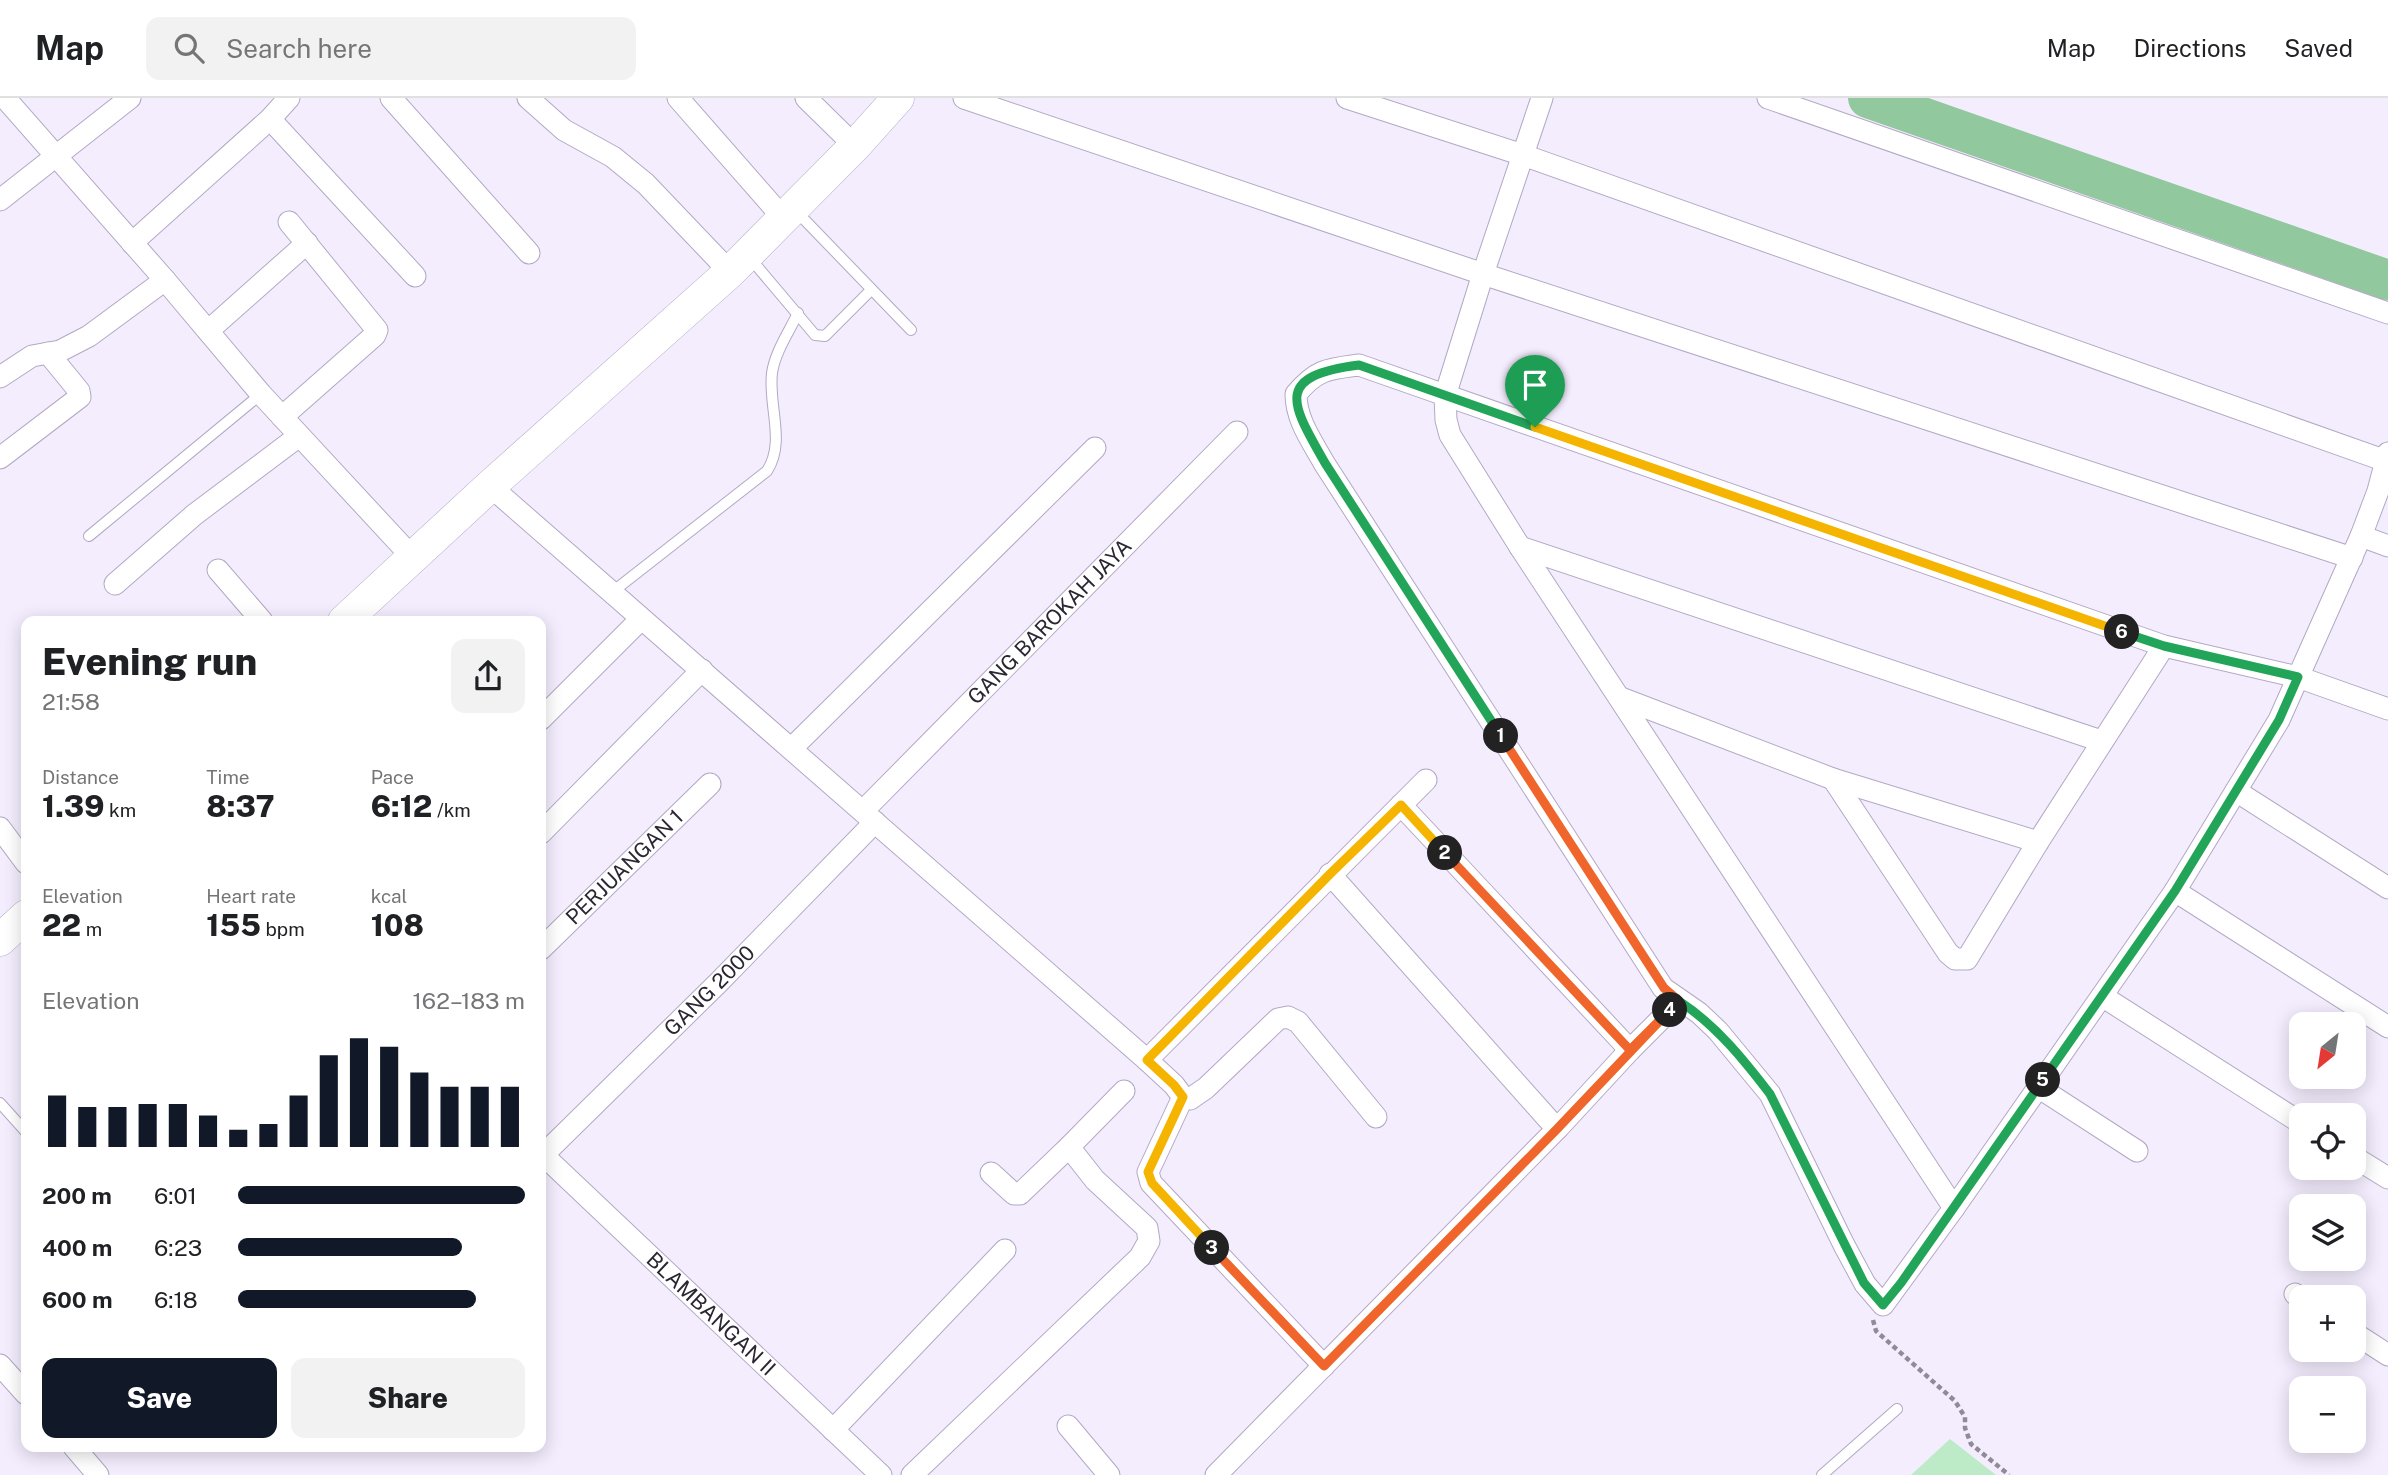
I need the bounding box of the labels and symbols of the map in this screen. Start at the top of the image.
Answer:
pin [1505,355,1565,427]
street label: GANG BAROKAH JAYA [962,533,1137,709]
pin: 6 [2104,614,2140,650]
pin: 1 [1484,718,1518,754]
street label: PERJUANGAN 1 [561,804,688,930]
pin: 2 [1428,836,1462,870]
street label: GANG 2000 [659,940,760,1041]
pin: 4 [1652,992,1688,1028]
north arrow [2289,1012,2366,1088]
pin: 5 [2025,1062,2060,1098]
pin: 3 [1194,1230,1230,1266]
street label: BLAMBANGAN II [642,1247,781,1380]

